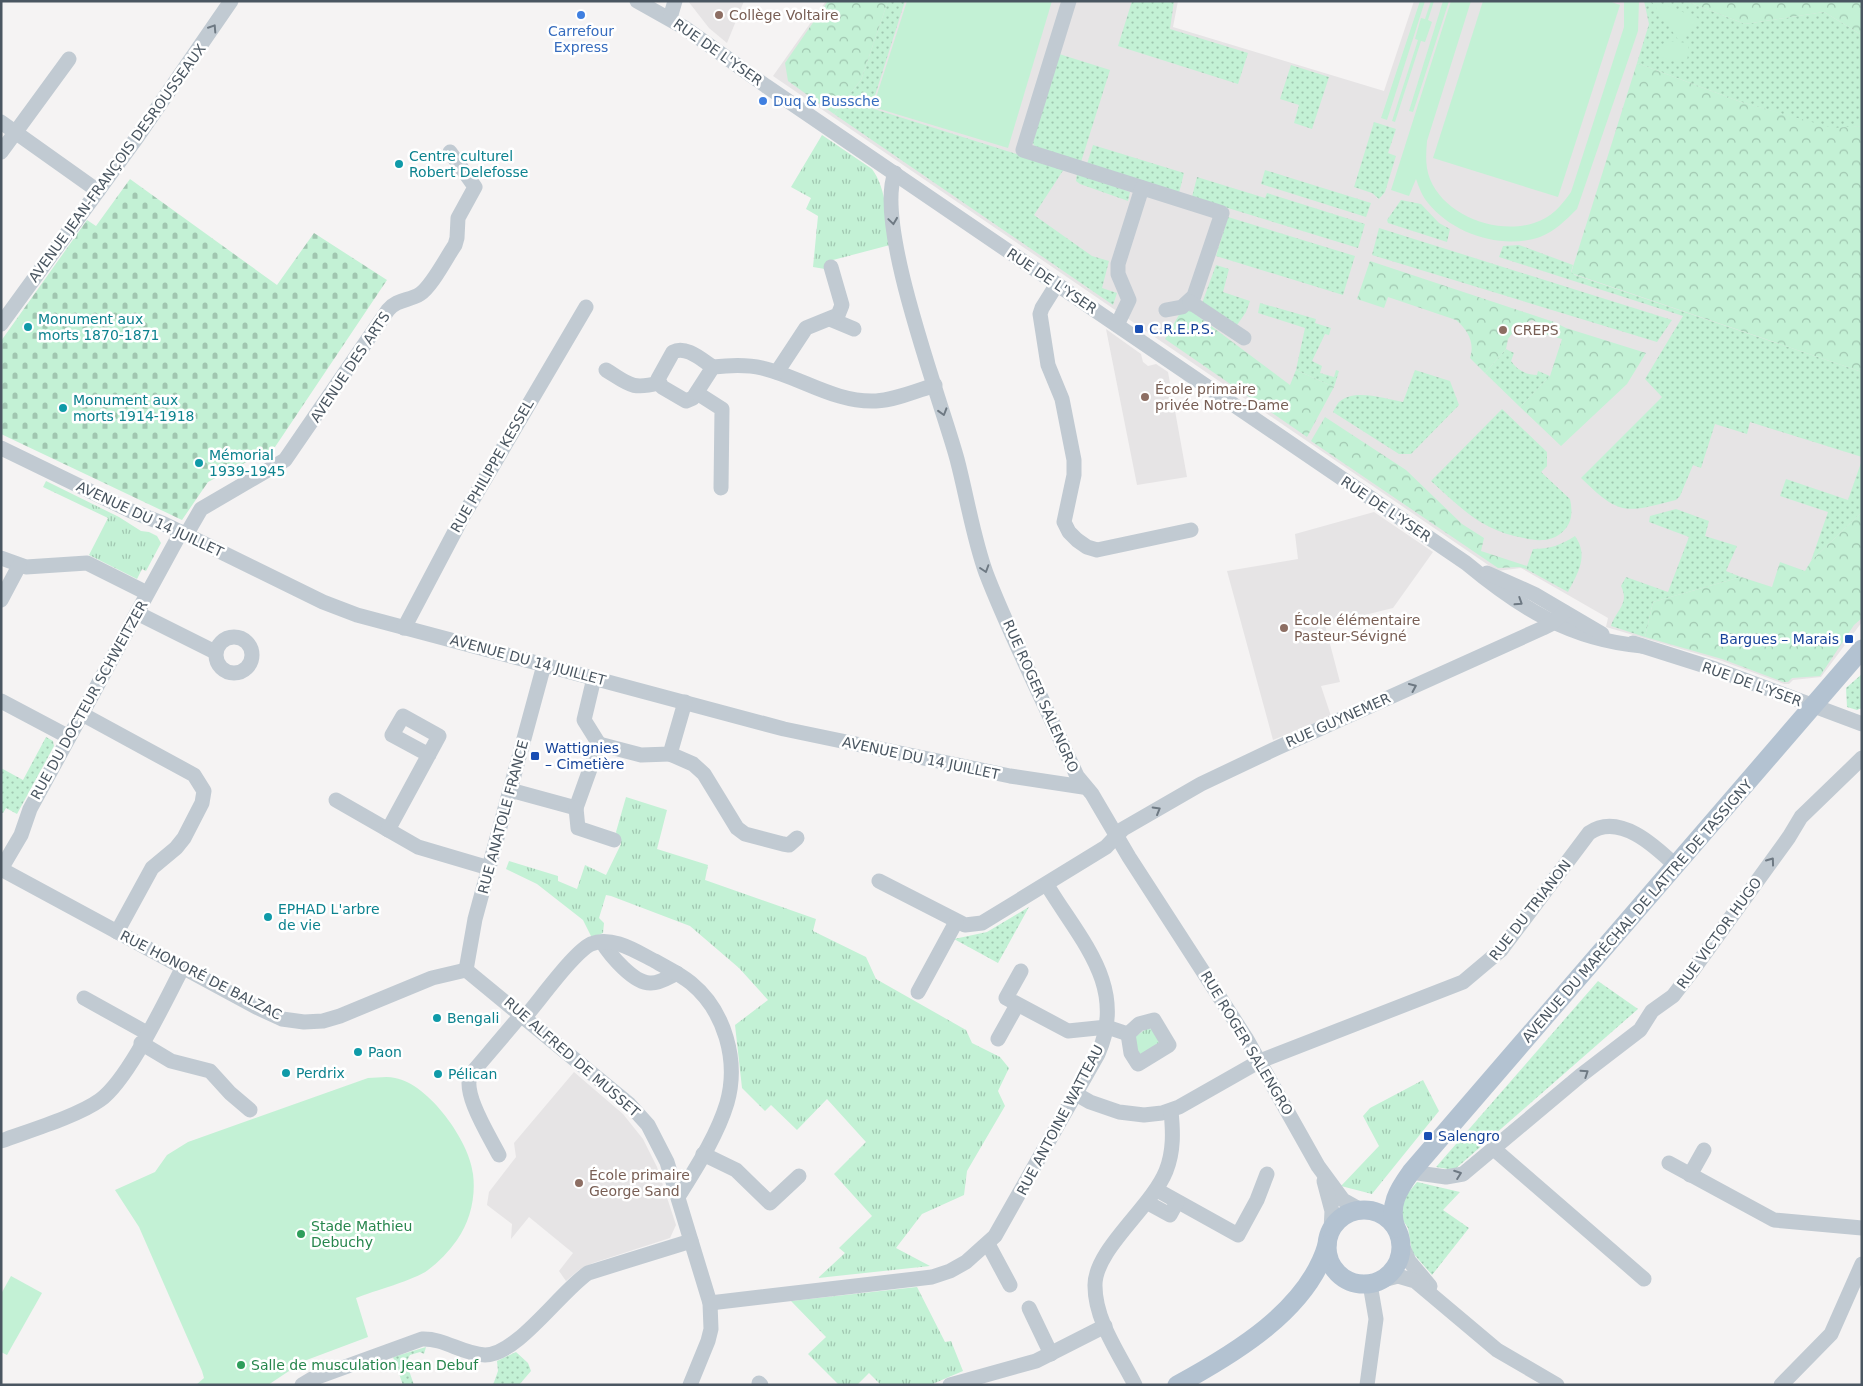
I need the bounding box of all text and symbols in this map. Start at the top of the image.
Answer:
place label: Collège Voltaire [729,7,839,23]
marker: Carrefour Express [575,9,587,21]
marker: Collège Voltaire [713,9,725,21]
street label: RUE DE L'YSER [670,15,766,89]
place label: Carrefour Express [548,23,614,55]
one-way arrow [207,25,216,34]
street label: AVENUE JEAN-FRANÇOIS DESROUSSEAUX [25,41,209,285]
place label: Duq & Bussche [773,93,880,109]
marker: Duq & Bussche [757,95,769,107]
place label: Centre culturel Robert Delefosse [409,148,528,180]
marker: Centre culturel Robert Delefosse [393,158,405,170]
one-way arrow [887,217,898,225]
street label: RUE DE L'YSER [1004,245,1100,317]
street label: AVENUE DES ARTS [307,309,393,425]
place label: Monument aux morts 1870-1871 [38,311,160,343]
marker: Monument aux morts 1870-1871 [22,321,34,333]
place label: C.R.E.P.S. [1149,321,1214,337]
place label: CREPS [1513,322,1559,338]
marker: C.R.E.P.S. [1133,323,1145,335]
marker: CREPS [1497,324,1509,336]
place label: École primaire privée Notre-Dame [1155,381,1289,413]
marker: École primaire privée Notre-Dame [1139,391,1151,403]
place label: Monument aux morts 1914-1918 [73,392,195,424]
street label: RUE PHILIPPE KESSEL [447,396,537,535]
marker: Monument aux morts 1914-1918 [57,402,69,414]
one-way arrow [937,407,947,415]
place label: Mémorial 1939-1945 [209,447,285,479]
marker: Mémorial 1939-1945 [193,457,205,469]
street label: RUE DE L'YSER [1338,473,1434,545]
street label: AVENUE DU 14 JUILLET [74,478,226,560]
one-way arrow [979,564,989,572]
one-way arrow [1513,596,1523,605]
street label: RUE DU DOCTEUR SCHWEITZER [27,598,151,802]
place label: École élémentaire Pasteur-Sévigné [1294,612,1420,644]
street label: RUE ROGER SALENGRO [1000,617,1082,775]
marker: École élémentaire Pasteur-Sévigné [1278,622,1290,634]
place label: Bargues – Marais [1720,631,1839,647]
street label: AVENUE DU 14 JUILLET [448,632,608,689]
marker: Bargues – Marais [1843,633,1855,645]
street label: RUE DE L'YSER [1700,659,1804,710]
one-way arrow [1408,683,1417,693]
street label: RUE GUYNEMER [1283,690,1393,750]
street label: AVENUE DU 14 JUILLET [841,734,1002,783]
street label: RUE ANATOLE FRANCE [475,738,531,896]
place label: Wattignies – Cimetière [545,740,624,772]
marker: Wattignies – Cimetière [529,750,541,762]
street label: AVENUE DU MARÉCHAL DE LATTRE DE TASSIGNY [1519,776,1756,1045]
one-way arrow [1151,806,1160,816]
street label: RUE DU TRIANON [1486,857,1574,963]
one-way arrow [1765,858,1773,867]
street label: RUE VICTOR HUGO [1673,874,1765,992]
place label: EPHAD L'arbre de vie [278,901,380,933]
marker: EPHAD L'arbre de vie [262,911,274,923]
street label: RUE HONORÉ DE BALZAC [118,927,285,1023]
street label: RUE ROGER SALENGRO [1198,968,1296,1118]
street label: RUE ALFRED DE MUSSET [501,994,643,1120]
place label: Bengali [447,1010,499,1026]
marker: Bengali [431,1012,443,1024]
street label: RUE ANTOINE WATTEAU [1014,1042,1106,1198]
place label: Paon [368,1044,402,1060]
marker: Paon [352,1046,364,1058]
place label: Perdrix [296,1065,345,1081]
place label: Pélican [448,1066,498,1082]
marker: Perdrix [280,1067,292,1079]
marker: Pélican [432,1068,444,1080]
one-way arrow [1579,1070,1588,1079]
place label: Salengro [1438,1128,1500,1144]
marker: Salengro [1422,1130,1434,1142]
place label: École primaire George Sand [589,1167,690,1199]
one-way arrow [1453,1170,1462,1180]
marker: École primaire George Sand [573,1177,585,1189]
place label: Stade Mathieu Debuchy [311,1218,412,1250]
marker: Stade Mathieu Debuchy [295,1228,307,1240]
place label: Salle de musculation Jean Debuf [251,1357,479,1373]
marker: Salle de musculation Jean Debuf [235,1359,247,1371]

